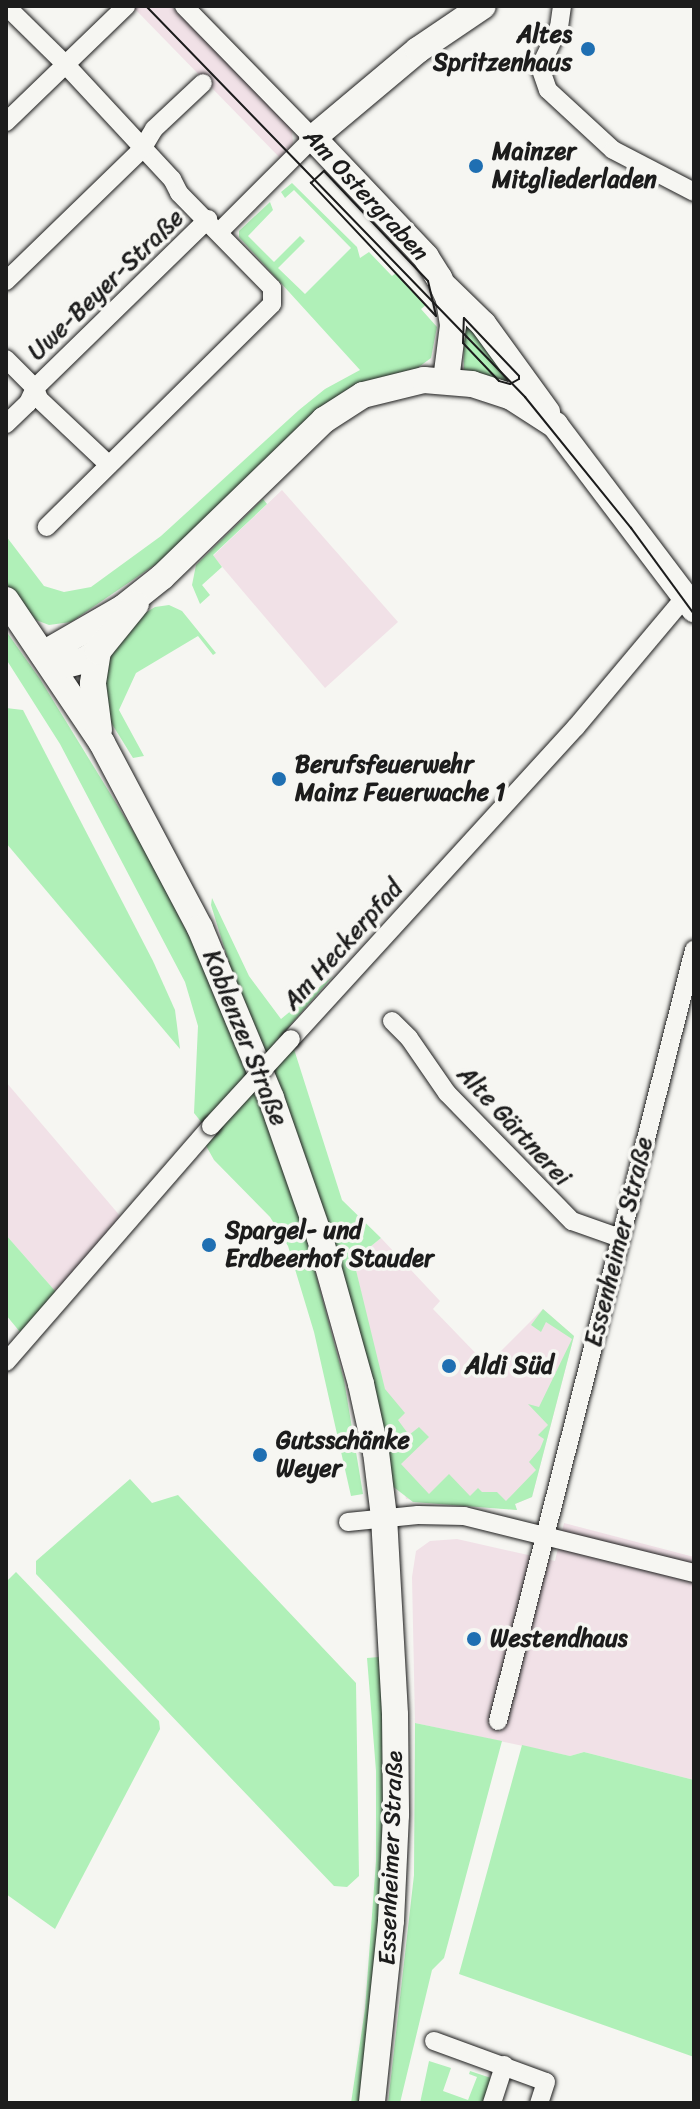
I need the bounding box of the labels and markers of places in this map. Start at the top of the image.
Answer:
place label: Altes Spritzenhaus [433,21,572,77]
marker: Altes Spritzenhaus [579,40,597,58]
place label: Mainzer Mitgliederladen [492,138,657,194]
marker: Mainzer Mitgliederladen [467,157,485,175]
place label: Berufsfeuerwehr Mainz Feuerwache 1 [295,751,506,807]
marker: Berufsfeuerwehr Mainz Feuerwache 1 [270,770,288,788]
place label: Spargel- und Erdbeerhof Stauder [225,1217,434,1273]
marker: Spargel- und Erdbeerhof Stauder [200,1236,218,1254]
place label: Aldi Süd [465,1352,554,1380]
marker: Aldi Süd [440,1357,458,1375]
place label: Gutsschänke Weyer [276,1427,410,1483]
marker: Gutsschänke Weyer [251,1446,269,1464]
place label: Westendhaus [490,1625,628,1653]
marker: Westendhaus [465,1630,483,1648]

